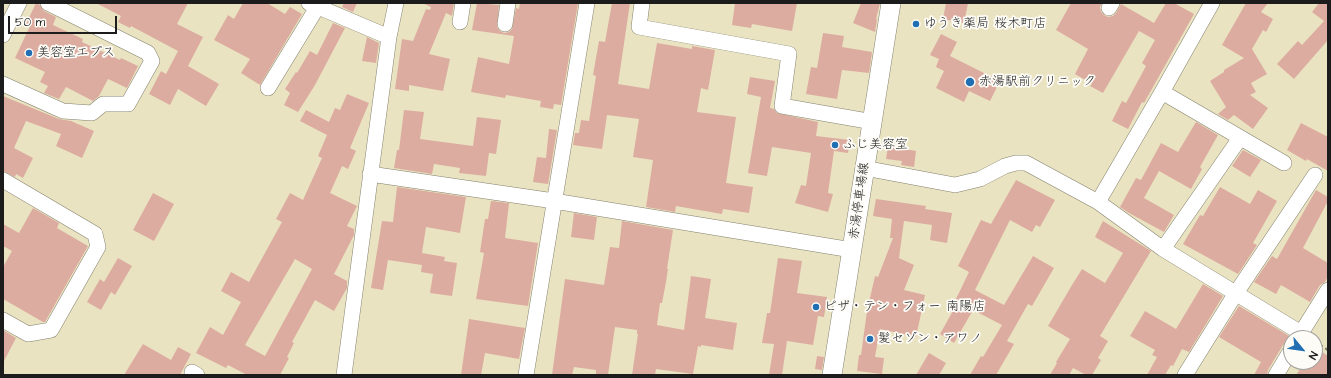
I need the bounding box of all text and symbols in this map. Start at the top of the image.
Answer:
scale bar [10,8,119,34]
text: 50 m [15,14,45,31]
place label: ゆうき薬局 桜木町店 [924,16,1046,32]
marker: ゆうき薬局 桜木町店 [911,19,921,29]
place label: 美容室エプス [37,45,115,61]
marker: 美容室エプス [24,48,34,58]
place label: 赤湯駅前クリニック [979,74,1096,90]
marker: 赤湯駅前クリニック [964,76,976,88]
place label: ふじ美容室 [843,137,908,153]
marker: ふじ美容室 [830,140,840,150]
street label: 赤湯停車場線 [847,161,873,241]
place label: ピザ・テン・フォー 南陽店 [824,299,985,315]
marker: ピザ・テン・フォー 南陽店 [811,302,821,312]
north arrow [1283,330,1323,370]
place label: 髪セゾン・アワノ [878,331,982,347]
marker: 髪セゾン・アワノ [865,334,875,344]
text: N [1305,349,1321,362]

